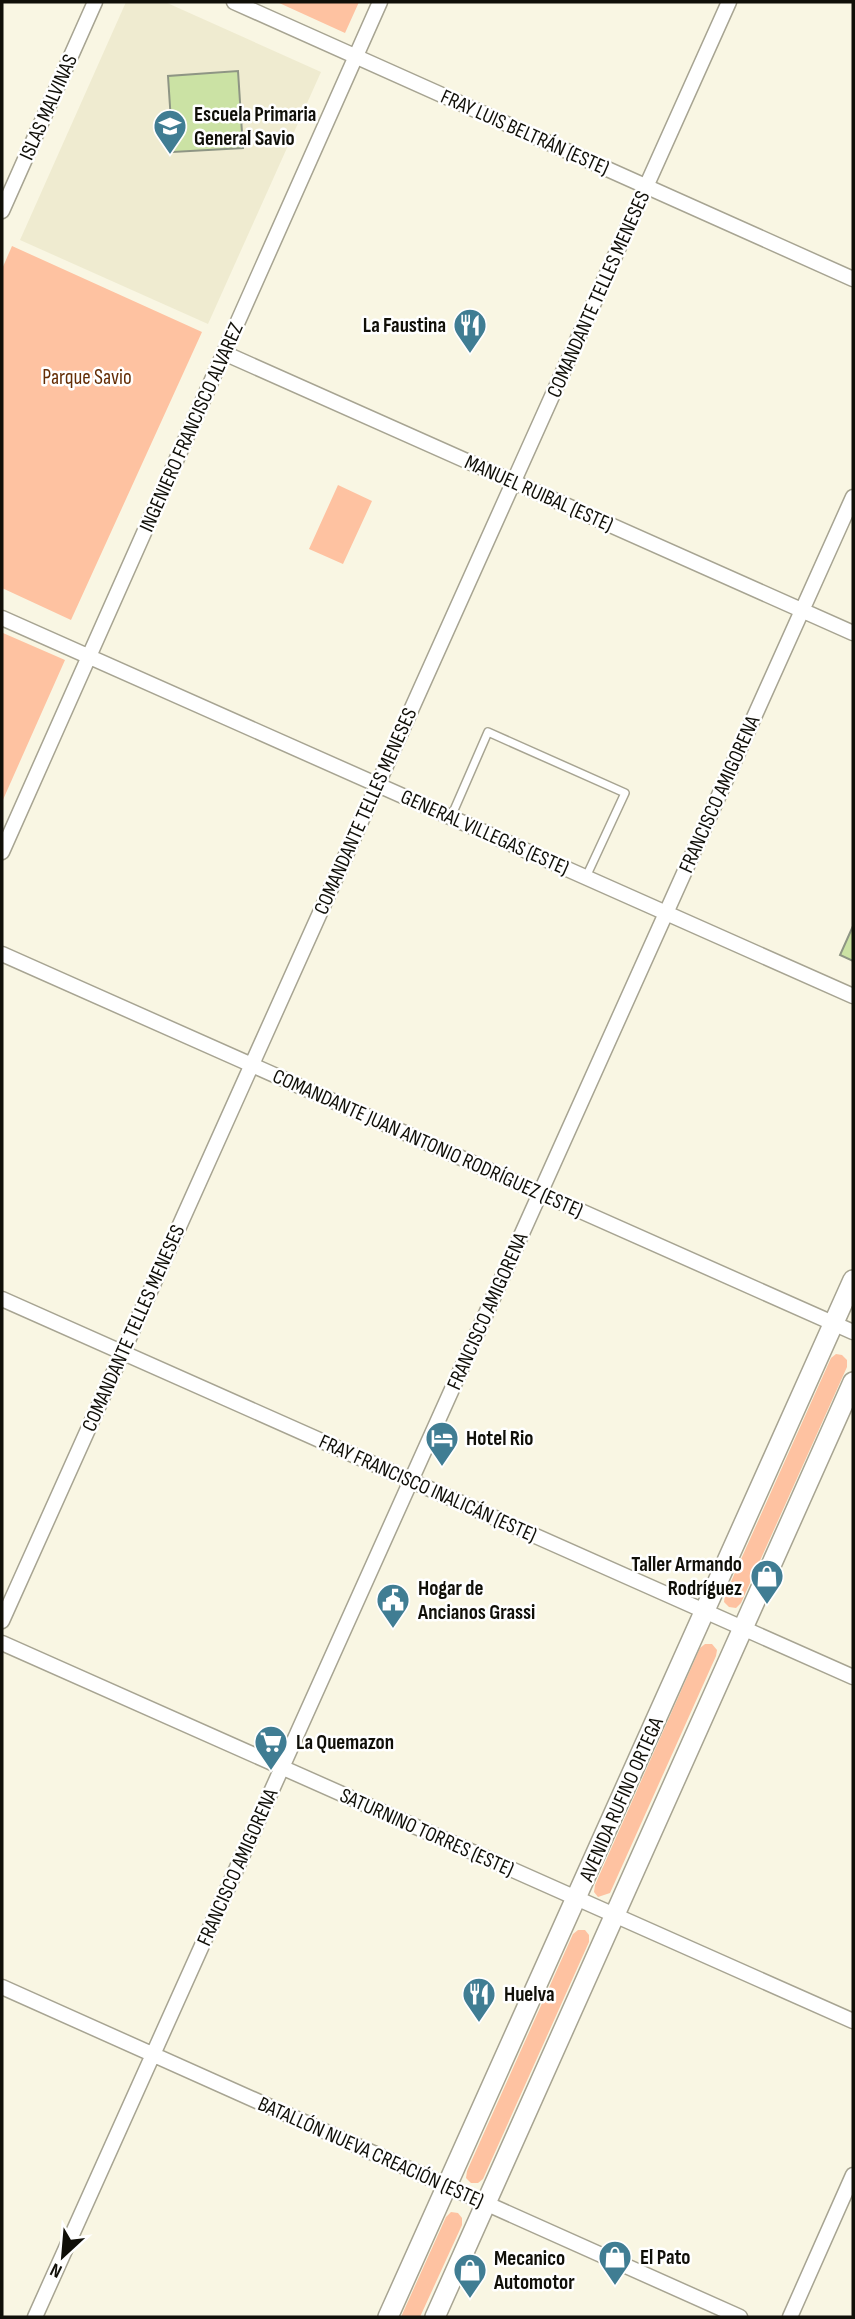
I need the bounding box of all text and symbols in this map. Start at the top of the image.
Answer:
street label: ISLAS MALVINAS [14,50,83,164]
street label: FRAY LUIS BELTRÁN (ESTE) [437,84,613,181]
place label: Escuela Primaria General Savio [194,102,316,151]
school or university icon: Escuela Primaria General Savio [151,107,189,156]
street label: COMANDANTE TELLES MENESES [542,187,655,401]
restaurant icon: La Faustina [451,306,489,355]
place label: La Faustina [363,313,446,338]
street label: INGENIERO FRANCISCO ALVAREZ [134,319,249,536]
park label: Parque Savio [42,365,132,390]
street label: MANUEL RUIBAL (ESTE) [461,450,617,537]
street label: COMANDANTE TELLES MENESES [309,704,422,918]
street label: FRANCISCO AMIGORENA [674,711,766,877]
street label: GENERAL VILLEGAS (ESTE) [397,784,573,881]
street label: COMANDANTE JUAN ANTONIO RODRÍGUEZ (ESTE) [269,1064,587,1223]
street label: COMANDANTE TELLES MENESES [77,1221,190,1435]
street label: FRANCISCO AMIGORENA [442,1228,534,1394]
hotel icon: Hotel Rio [423,1419,461,1468]
place label: Hotel Rio [466,1426,533,1451]
street label: FRAY FRANCISCO INALICÁN (ESTE) [315,1429,540,1548]
place label: Taller Armando Rodríguez [631,1552,742,1601]
shop icon: Taller Armando Rodríguez [748,1557,786,1606]
place label: Hogar de Ancianos Grassi [417,1576,535,1625]
public building icon: Hogar de Ancianos Grassi [374,1581,412,1630]
street label: AVENIDA RUFINO ORTEGA [574,1712,669,1886]
supermarket icon: La Quemazon [252,1723,290,1772]
place label: La Quemazon [296,1730,394,1755]
street label: SATURNINO TORRES (ESTE) [336,1783,518,1882]
street label: FRANCISCO AMIGORENA [192,1784,284,1950]
restaurant icon: Huelva [460,1975,498,2024]
place label: Huelva [504,1982,555,2007]
street label: BATALLÓN NUEVA CREACIÓN (ESTE) [254,2091,488,2214]
north arrow [28,2221,98,2291]
shop icon: El Pato [596,2238,634,2287]
place label: El Pato [640,2245,691,2270]
place label: Mecanico Automotor [493,2246,575,2295]
shop icon: Mecanico Automotor [451,2251,489,2300]
text: N [47,2257,66,2282]

